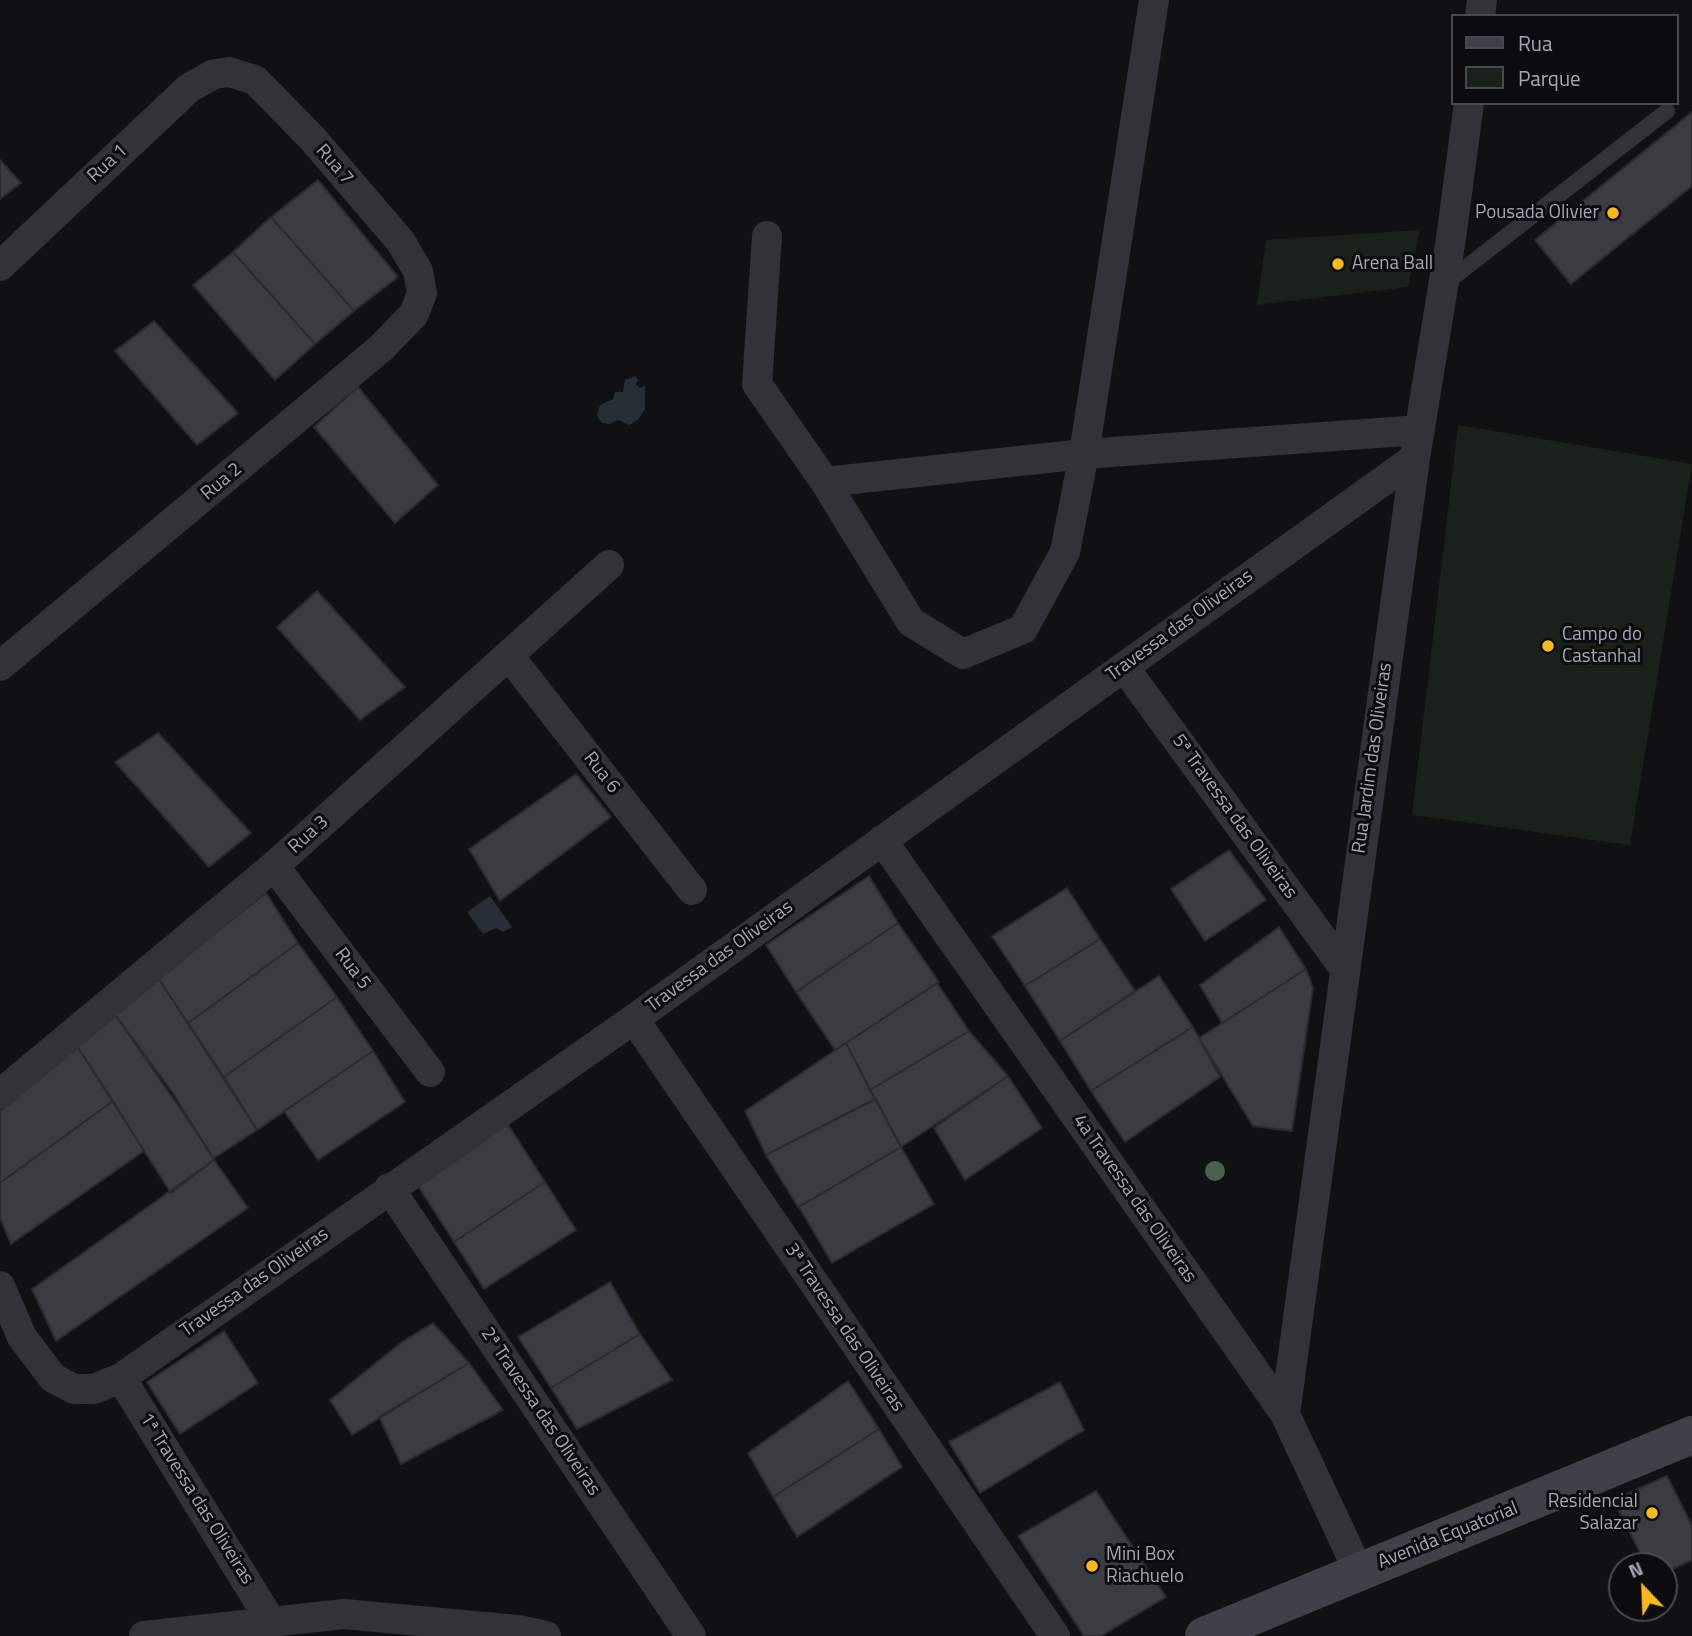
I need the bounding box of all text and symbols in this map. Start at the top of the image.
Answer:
legend [1450,14,1678,105]
text: Rua [1518,27,1553,59]
text: Parque [1518,62,1581,94]
street label: Rua 1 [83,140,133,188]
street label: Rua 7 [310,140,358,190]
place label: Pousada Olivier [1475,202,1599,224]
marker: Pousada Olivier [1605,205,1621,221]
place label: Arena Ball [1352,253,1433,275]
marker: Arena Ball [1330,256,1346,272]
street label: Rua 2 [197,458,247,506]
street label: Travessa das Oliveiras [1102,565,1258,687]
place label: Campo do Castanhal [1562,624,1642,668]
marker: Campo do Castanhal [1540,638,1556,654]
street label: Rua Jardim das Oliveiras [1348,661,1398,855]
street label: 5ª Travessa das Oliveiras [1167,730,1301,904]
street label: Rua 6 [578,748,624,798]
street label: Rua 3 [284,811,334,859]
street label: Travessa das Oliveiras [642,896,798,1018]
street label: Rua 5 [329,944,375,994]
street label: 4a Travessa das Oliveiras [1067,1111,1201,1287]
street label: Travessa das Oliveiras [177,1223,333,1343]
street label: 3ª Travessa das Oliveiras [779,1240,909,1416]
street label: 2ª Travessa das Oliveiras [475,1324,605,1500]
street label: 1ª Travessa das Oliveiras [134,1409,258,1589]
place label: Residencial Salazar [1548,1491,1638,1535]
street label: Avenida Equatorial [1375,1498,1521,1574]
marker: Residencial Salazar [1644,1505,1660,1521]
place label: Mini Box Riachuelo [1106,1544,1184,1588]
north arrow [1608,1552,1678,1622]
text: N [1624,1553,1647,1585]
marker: Mini Box Riachuelo [1084,1558,1100,1574]

